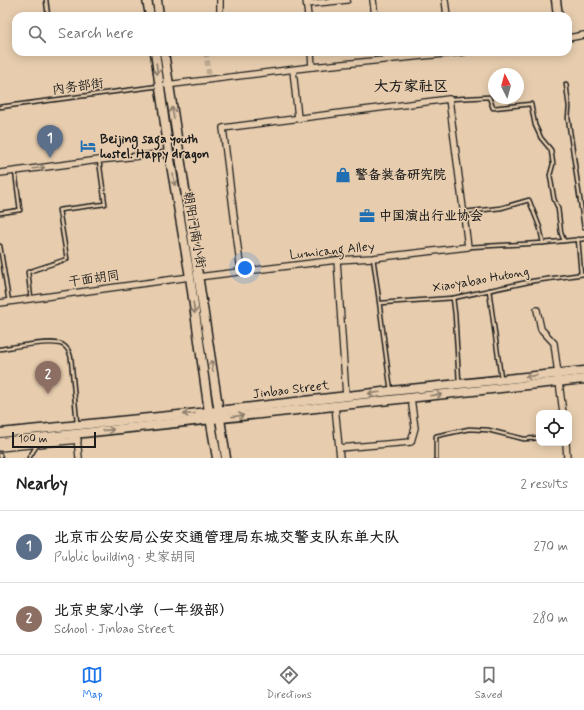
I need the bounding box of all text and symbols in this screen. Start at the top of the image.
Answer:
search box [12,12,572,56]
icon: search [26,23,48,45]
text: Search here [58,24,134,44]
one-way arrow [153,62,161,75]
north arrow [488,68,524,104]
street label: 内务部街 [51,75,105,99]
district label: 大方家社区 [373,77,449,97]
one-way arrow [169,107,177,120]
pin: 1 [37,125,63,158]
place label: Beijing saga youth hostel. Happy dragon [100,131,209,164]
hotel icon: Beijing saga youth hostel. Happy dragon [79,137,97,155]
one-way arrow [32,164,45,172]
shop icon: 警备装备研究院 [334,166,352,184]
place label: 警备装备研究院 [355,167,446,184]
one-way arrow [170,173,178,186]
street label: 朝阳门南小街 [179,190,209,270]
office icon: 中国演出行业协会 [358,207,376,225]
place label: 中国演出行业协会 [379,208,483,225]
street label: Lumicang Alley [289,238,376,266]
your location [235,258,255,278]
street label: Xiaoyabao Hutong [431,263,531,297]
street label: 干面胡同 [67,267,121,291]
one-way arrow [190,301,198,314]
one-way arrow [208,360,216,373]
pin: 2 [35,361,61,394]
one-way arrow [525,373,538,380]
street label: Jinbao Street [252,377,331,403]
one-way arrow [368,389,381,396]
one-way arrow [430,391,443,399]
one-way arrow [183,410,196,418]
map controls [536,410,572,446]
button: locate [536,410,572,446]
one-way arrow [231,413,244,420]
one-way arrow [101,427,114,434]
scale bar [12,430,96,449]
text: 100 m [18,432,48,446]
text: Nearby [16,473,68,495]
text: 2 results [521,476,568,493]
text: 北京市公安局公安交通管理局东城交警支队东单大队 [54,528,399,548]
text: 1 [26,538,32,555]
text: 270 m [533,538,568,555]
text: Public building · 史家胡同 [54,549,196,566]
text: 北京史家小学（一年级部） [54,601,234,621]
text: 2 [26,610,32,627]
text: 280 m [533,610,568,627]
text: School · Jinbao Street [54,621,175,638]
tab: Map [81,664,103,702]
tab: Directions [266,664,312,702]
tab: Saved [475,664,502,702]

